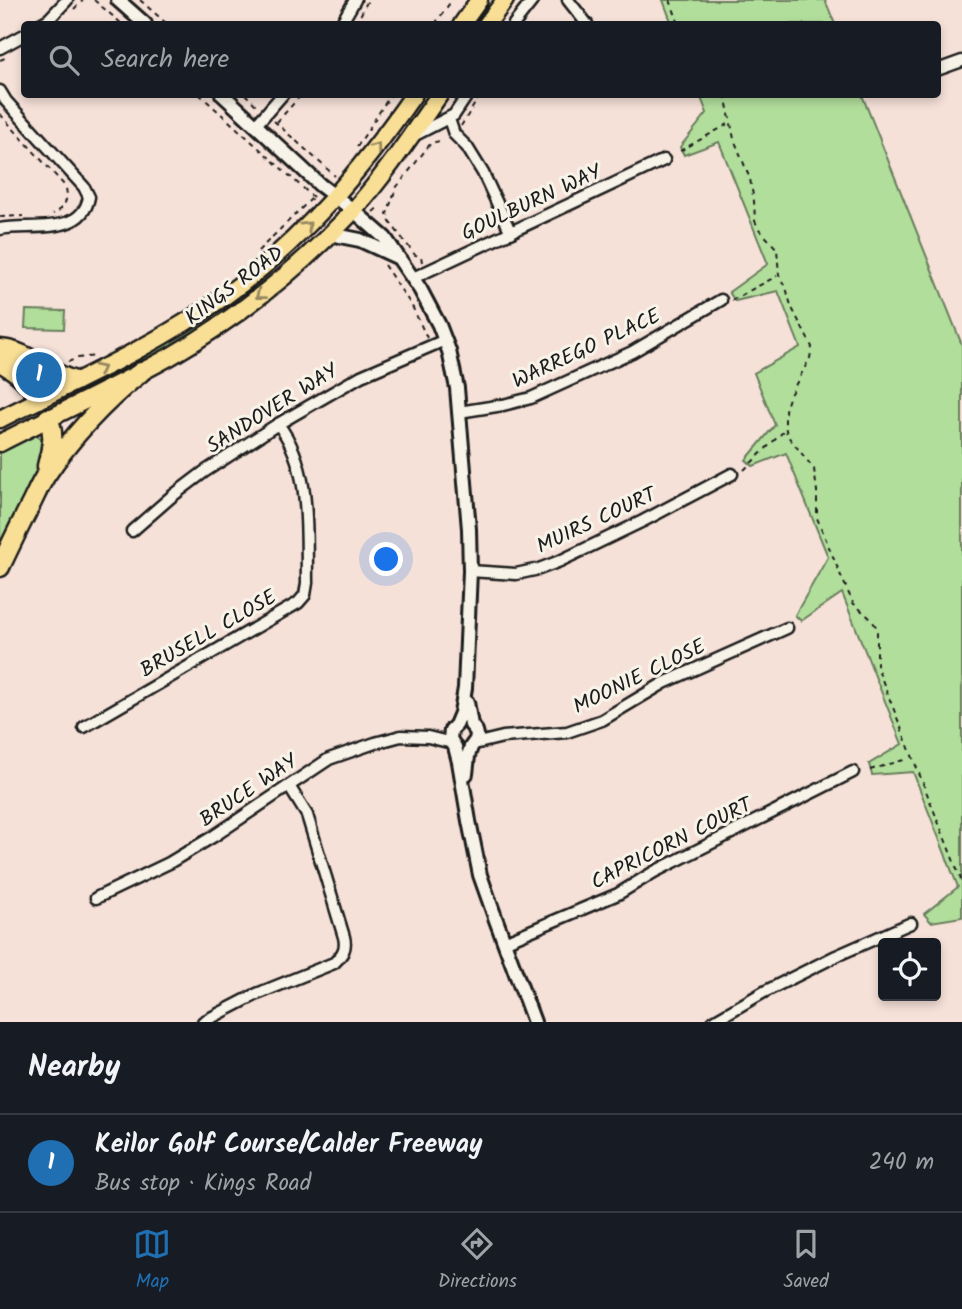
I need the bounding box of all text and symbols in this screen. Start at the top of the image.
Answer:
search box [21,21,941,98]
text: Search here [101,39,229,81]
icon: search [45,41,83,79]
one-way arrow [368,142,381,155]
street label: GOULBURN WAY [456,156,608,250]
one-way arrow [298,222,311,235]
street label: KINGS ROAD [178,238,292,335]
one-way arrow [256,286,268,299]
street label: WARREGO PLACE [507,300,667,398]
pin: 1 [16,349,62,401]
street label: SANDOVER WAY [200,355,346,463]
one-way arrow [93,363,105,377]
street label: MUIRS COURT [531,478,664,564]
your location [369,542,403,576]
street label: BRUSELL CLOSE [134,581,284,687]
street label: MOONIE CLOSE [568,631,712,724]
street label: BRUCE WAY [193,746,306,836]
street label: CAPRICORN COURT [585,789,760,899]
map controls [878,938,941,1001]
button: locate [878,938,941,1001]
text: Nearby [28,1044,120,1092]
text: Keilor Golf Course/Calder Freeway [95,1124,482,1166]
text: 1 [48,1145,54,1181]
text: 240 m [869,1145,934,1181]
text: Bus stop · Kings Road [95,1166,311,1202]
tab: Map [133,1225,171,1297]
tab: Directions [438,1225,517,1297]
tab: Saved [784,1225,829,1297]

